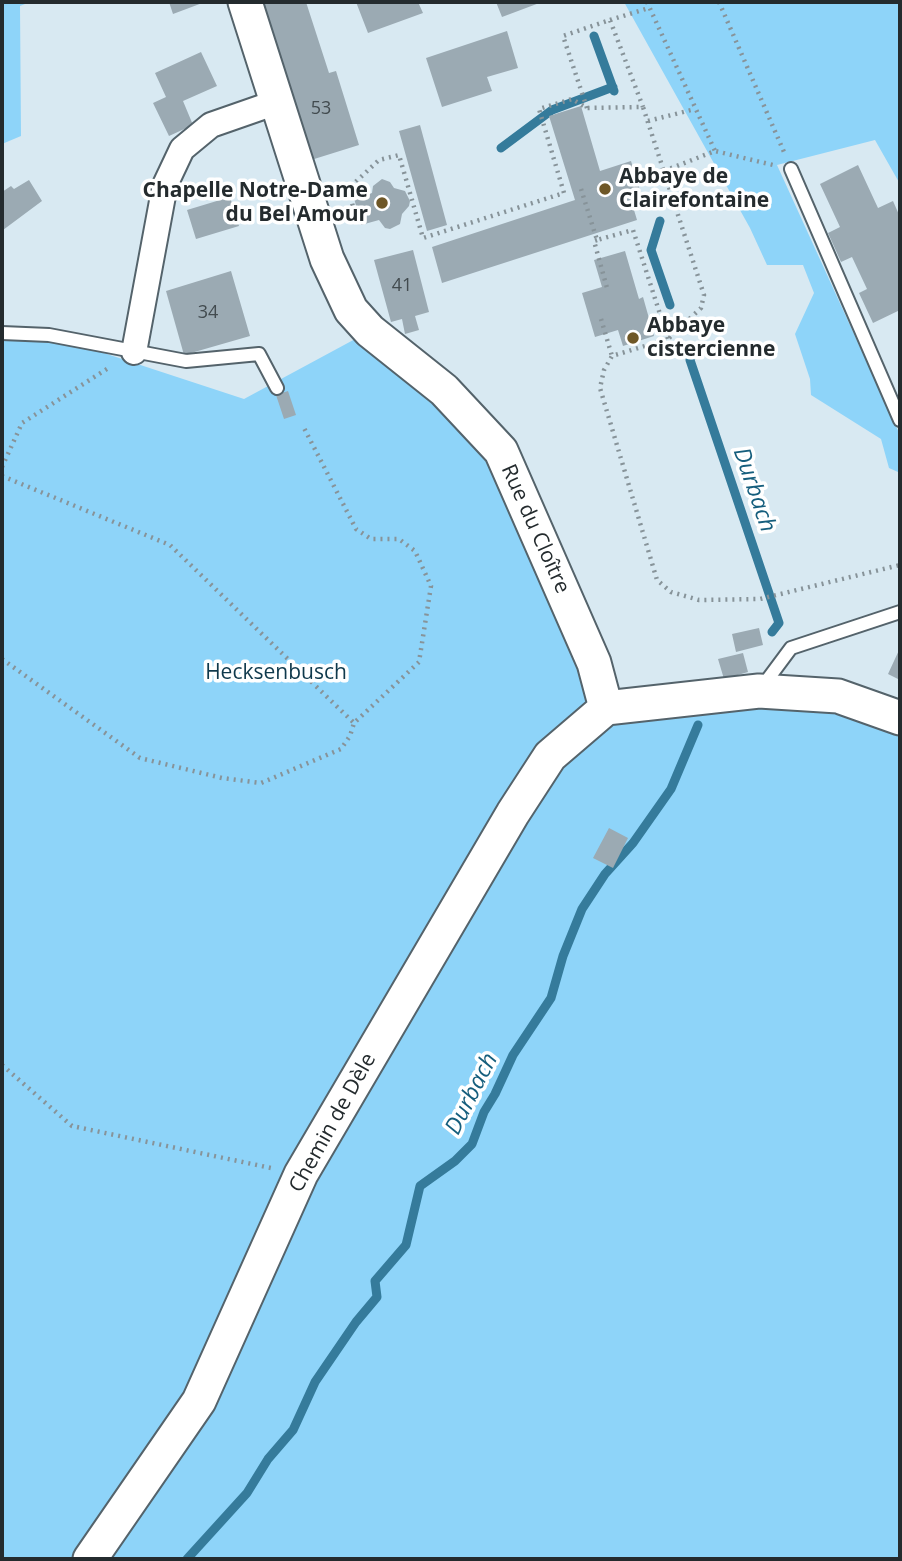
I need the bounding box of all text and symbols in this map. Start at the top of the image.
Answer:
house number: 53 [311,98,331,120]
place label: Abbaye de Clairefontaine [619,164,769,214]
place label: Chapelle Notre-Dame du Bel Amour [143,178,368,228]
marker: Abbaye de Clairefontaine [597,181,613,197]
marker: Chapelle Notre-Dame du Bel Amour [374,195,390,211]
house number: 41 [392,275,412,297]
house number: 34 [198,302,218,324]
place label: Abbaye cistercienne [647,313,775,363]
marker: Abbaye cistercienne [625,330,641,346]
water label: Durbach [727,444,781,536]
street label: Rue du Cloître [495,461,575,597]
park label: Hecksenbusch [205,660,347,686]
street label: Chemin de Dèle [284,1049,382,1197]
water label: Durbach [440,1049,504,1139]

